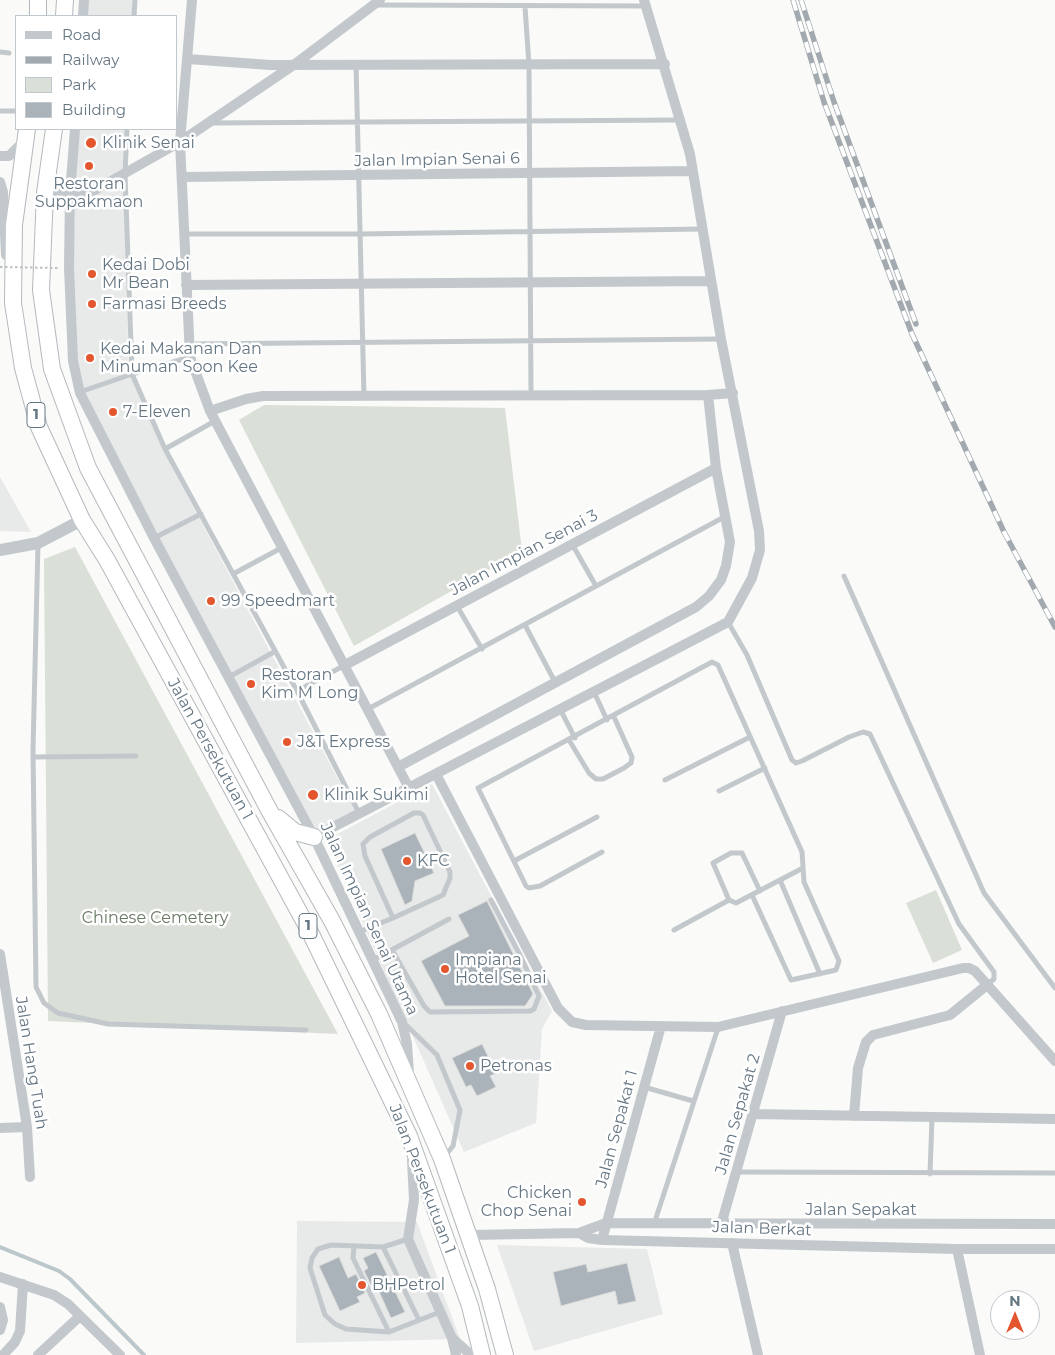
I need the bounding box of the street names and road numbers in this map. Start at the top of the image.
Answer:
street label: Jalan Impian Senai 6 [354,149,520,171]
road number: 1 [27,402,45,428]
street label: Jalan Impian Senai 3 [447,506,601,600]
street label: Jalan Persekutuan 1 [163,675,257,823]
street label: Jalan Impian Senai Utama [316,820,422,1018]
road number: 1 [299,914,317,938]
street label: Jalan Hang Tuah [11,995,51,1131]
street label: Jalan Sepakat 2 [712,1051,764,1177]
street label: Jalan Sepakat 1 [592,1068,642,1190]
street label: Jalan Persekutuan 1 [385,1102,459,1256]
street label: Jalan Sepakat [805,1200,917,1220]
street label: Jalan Berkat [712,1218,812,1240]

